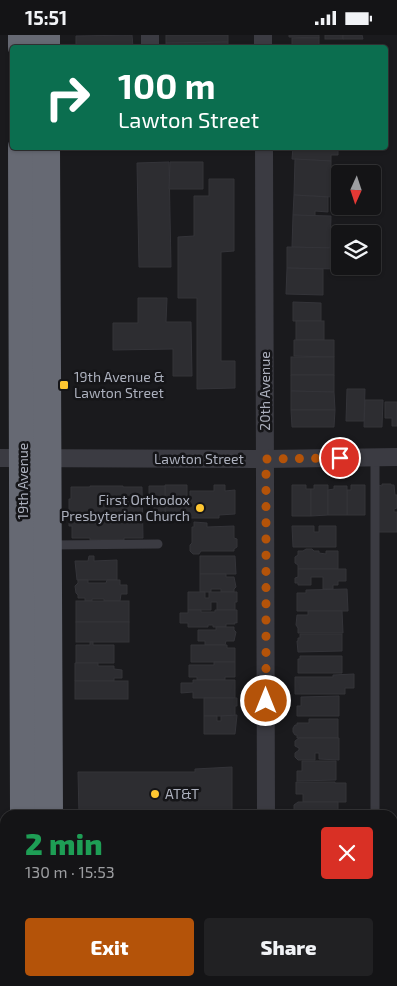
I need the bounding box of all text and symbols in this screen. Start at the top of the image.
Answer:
text: 15:51 [25,6,67,29]
text: 100 m [118,64,216,106]
icon: right [35,65,100,130]
text: Lawton Street [118,106,259,132]
north arrow [331,165,381,215]
map controls [331,165,381,275]
button: layers [331,225,381,275]
street label: 20th Avenue [256,351,273,431]
place label: 19th Avenue & Lawton Street [74,368,165,401]
marker: 19th Avenue & Lawton Street [58,379,70,391]
pin [319,437,361,479]
street label: 19th Avenue [14,443,31,519]
icon: arrive [326,444,354,472]
street label: Lawton Street [154,450,244,467]
place label: First Orthodox Presbyterian Church [61,491,191,524]
marker: First Orthodox Presbyterian Church [194,502,206,514]
position arrow [239,674,291,726]
place label: AT&T [165,785,199,802]
marker: AT&T [149,788,161,800]
text: 2 min [25,825,103,861]
button: close [321,827,373,879]
text: 130 m · 15:53 [25,862,115,881]
button: Exit [25,918,194,976]
button: Share [204,918,373,976]

